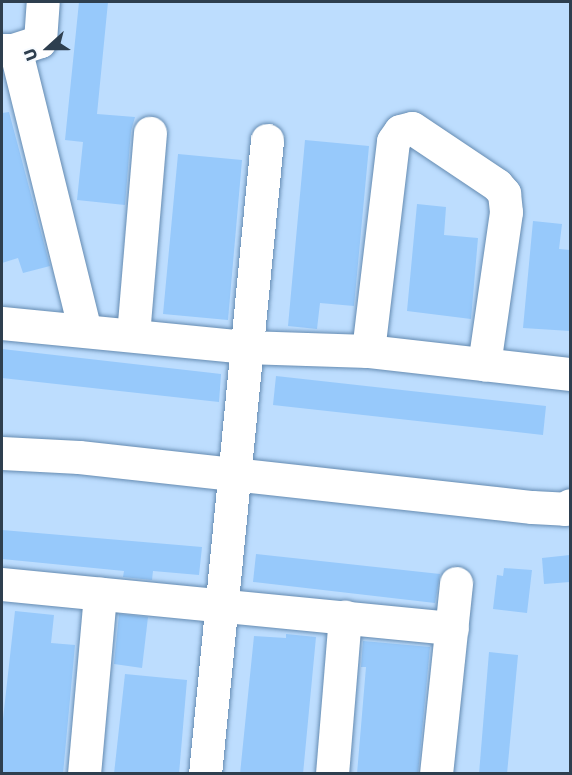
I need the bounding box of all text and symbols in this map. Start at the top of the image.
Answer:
north arrow [18,18,78,78]
text: U [20,46,42,63]

